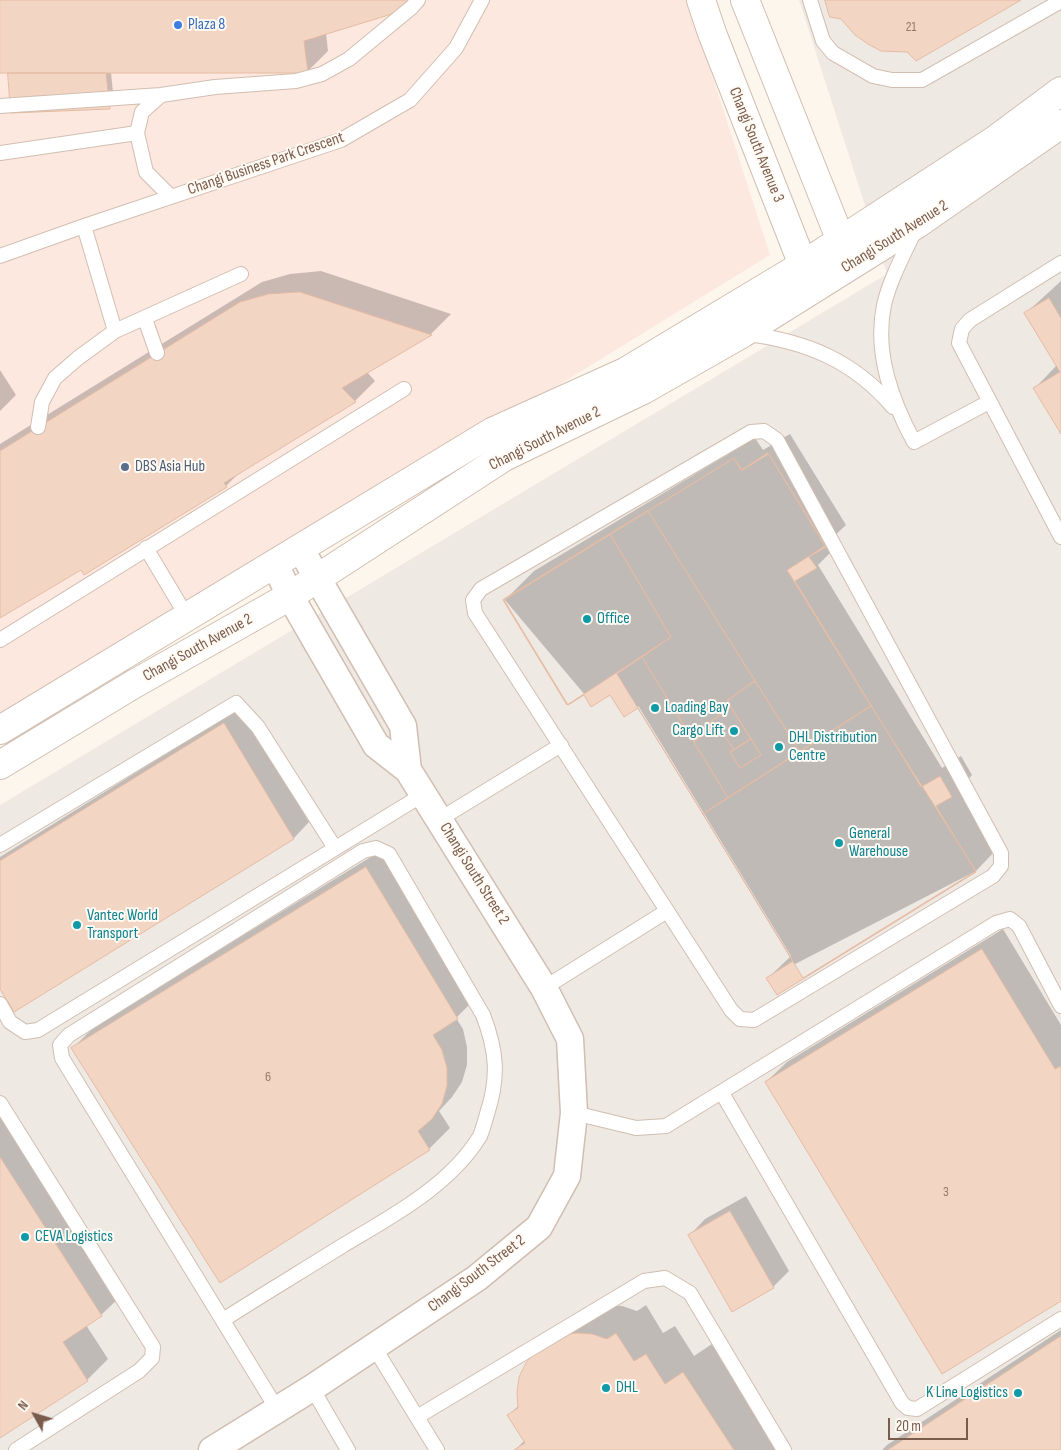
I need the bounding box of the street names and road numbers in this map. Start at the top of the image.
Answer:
street label: Changi South Avenue 3 [724,85,788,205]
street label: Changi Business Park Crescent [185,128,347,200]
street label: Changi South Avenue 2 [838,196,952,278]
street label: Changi South Avenue 2 [486,403,604,475]
street label: Changi South Avenue 2 [140,610,256,686]
street label: Changi South Street 2 [435,819,513,929]
street label: Changi South Street 2 [425,1231,529,1317]

